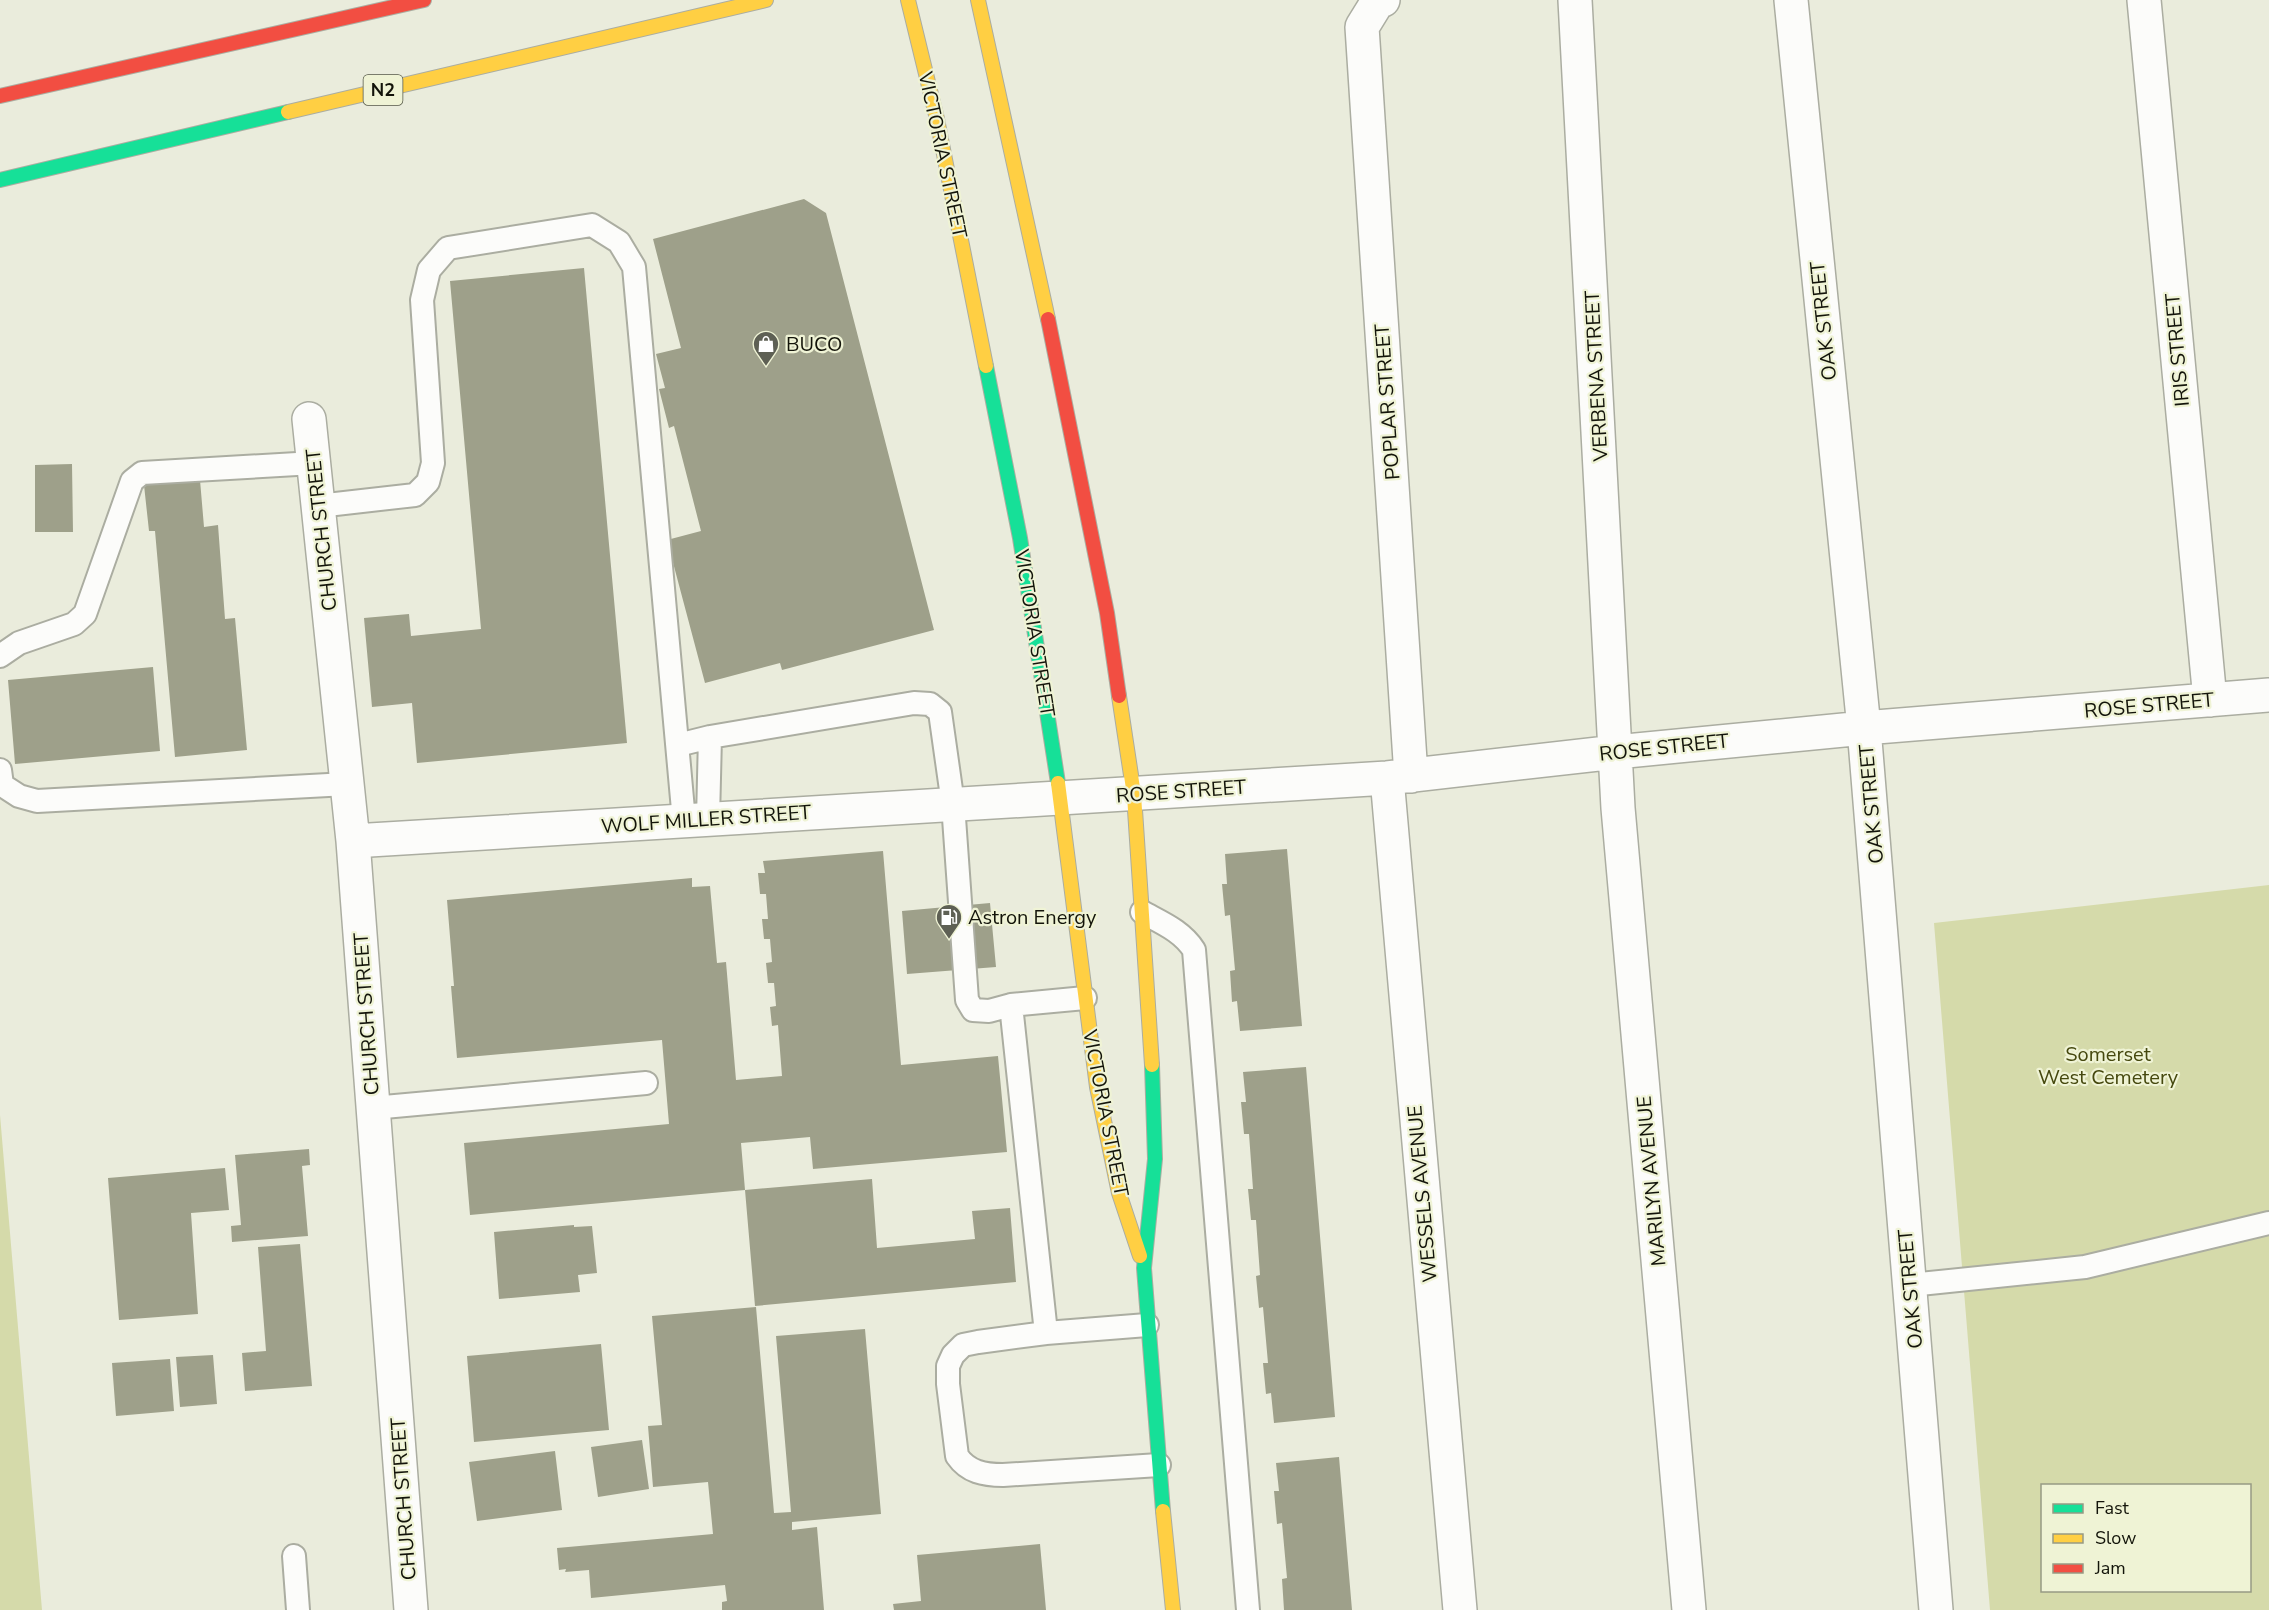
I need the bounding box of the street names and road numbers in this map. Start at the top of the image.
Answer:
street label: VICTORIA STREET [911,68,973,241]
road number: N2 [364,75,403,105]
street label: OAK STREET [1804,260,1843,382]
street label: VERBENA STREET [1579,290,1615,463]
street label: IRIS STREET [2159,292,2196,408]
street label: POPLAR STREET [1369,323,1406,481]
street label: CHURCH STREET [300,448,343,612]
street label: VICTORIA STREET [1008,546,1061,719]
street label: ROSE STREET [2083,686,2215,725]
street label: ROSE STREET [1598,727,1730,768]
street label: OAK STREET [1853,743,1890,865]
street label: ROSE STREET [1115,773,1247,810]
street label: WOLF MILLER STREET [600,799,812,840]
street label: CHURCH STREET [347,932,386,1096]
street label: VICTORIA STREET [1076,1026,1135,1199]
street label: MARILYN AVENUE [1631,1095,1672,1267]
street label: WESSELS AVENUE [1401,1104,1444,1284]
street label: OAK STREET [1892,1228,1929,1350]
street label: CHURCH STREET [384,1417,423,1581]

